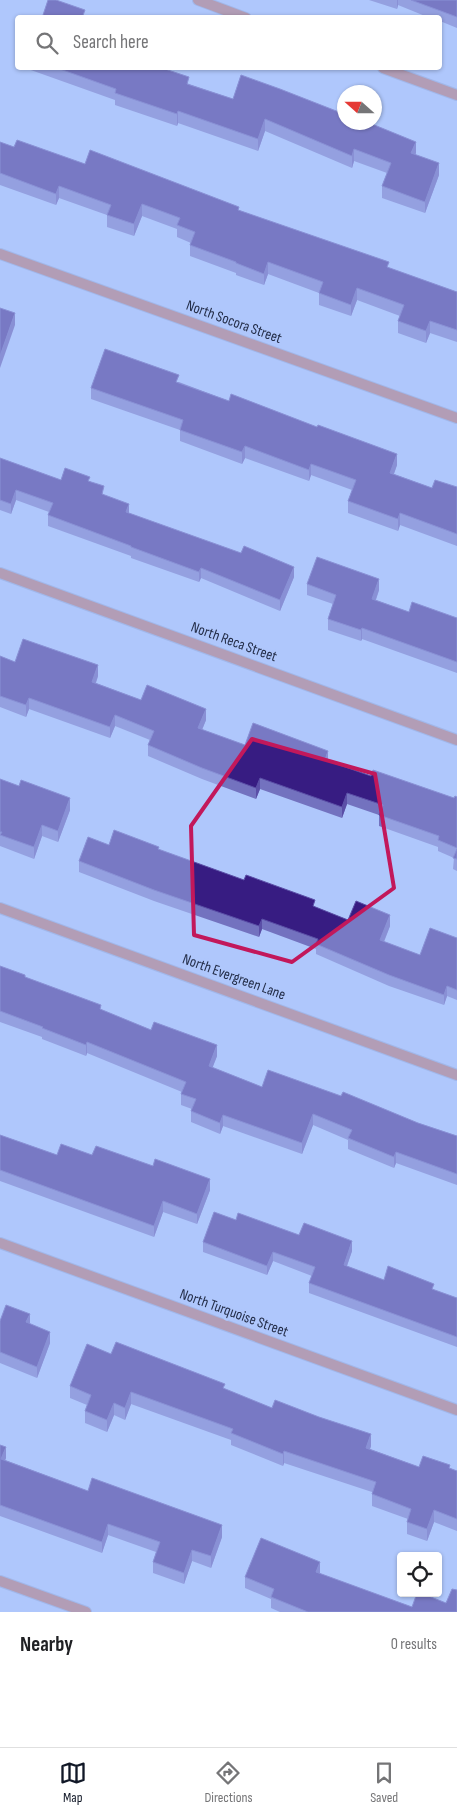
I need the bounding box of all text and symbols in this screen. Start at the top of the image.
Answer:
search box [15,15,442,70]
icon: search [33,29,61,57]
text: Search here [73,31,149,54]
north arrow [337,85,382,130]
street label: North Socora Street [184,296,285,348]
street label: North Reca Street [188,618,280,666]
street label: North Evergreen Lane [180,950,288,1004]
street label: North Turquoise Street [177,1285,291,1342]
map controls [397,1552,442,1597]
button: locate [397,1552,442,1597]
text: Nearby [20,1632,73,1657]
text: 0 results [391,1635,437,1654]
tab: Map [59,1759,87,1806]
tab: Directions [204,1759,253,1806]
tab: Saved [370,1759,398,1806]

